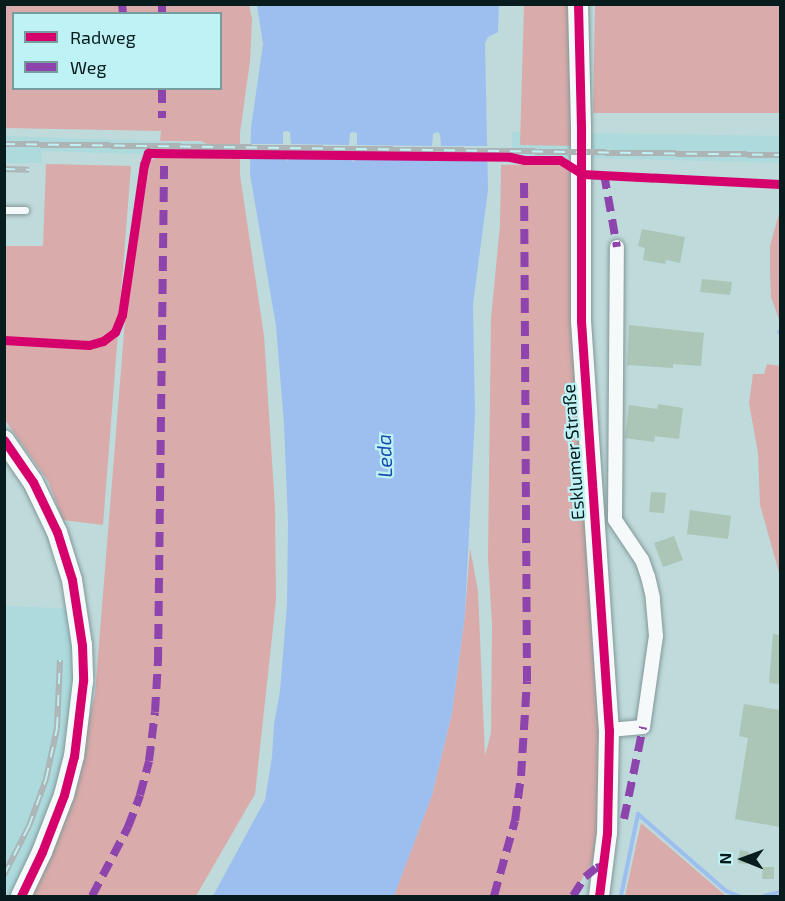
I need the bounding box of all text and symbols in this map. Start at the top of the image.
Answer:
legend [12,12,222,90]
text: Radweg [70,26,136,48]
text: Weg [70,56,106,78]
street label: Esklumer Straße [557,383,589,521]
water label: Leda [371,434,397,478]
north arrow [713,829,773,889]
text: N [715,853,734,865]

